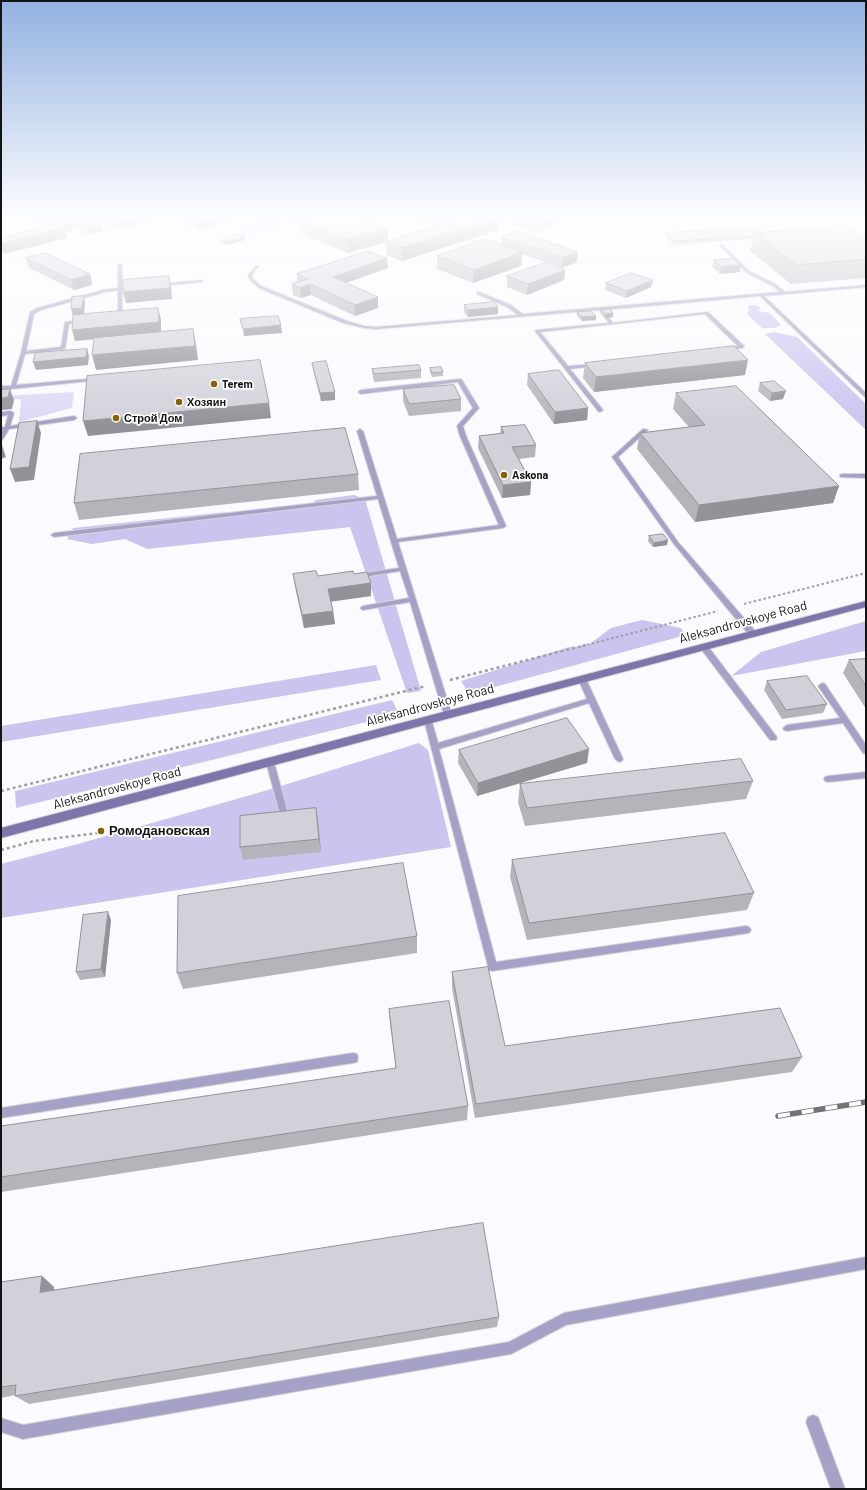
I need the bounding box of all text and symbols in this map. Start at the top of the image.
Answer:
place label: Terem [222,377,253,391]
marker: Terem [209,379,219,389]
place label: Хозяин [187,395,226,409]
marker: Хозяин [174,397,184,407]
place label: Строй Дом [124,411,182,425]
marker: Строй Дом [111,413,121,423]
place label: Askona [512,468,548,482]
marker: Askona [499,470,509,480]
street label: Aleksandrovskoye Road [677,597,809,647]
street label: Aleksandrovskoye Road [364,680,496,730]
street label: Aleksandrovskoye Road [51,763,183,813]
place label: Ромодановская [109,823,210,839]
marker: Ромодановская [96,826,106,836]

